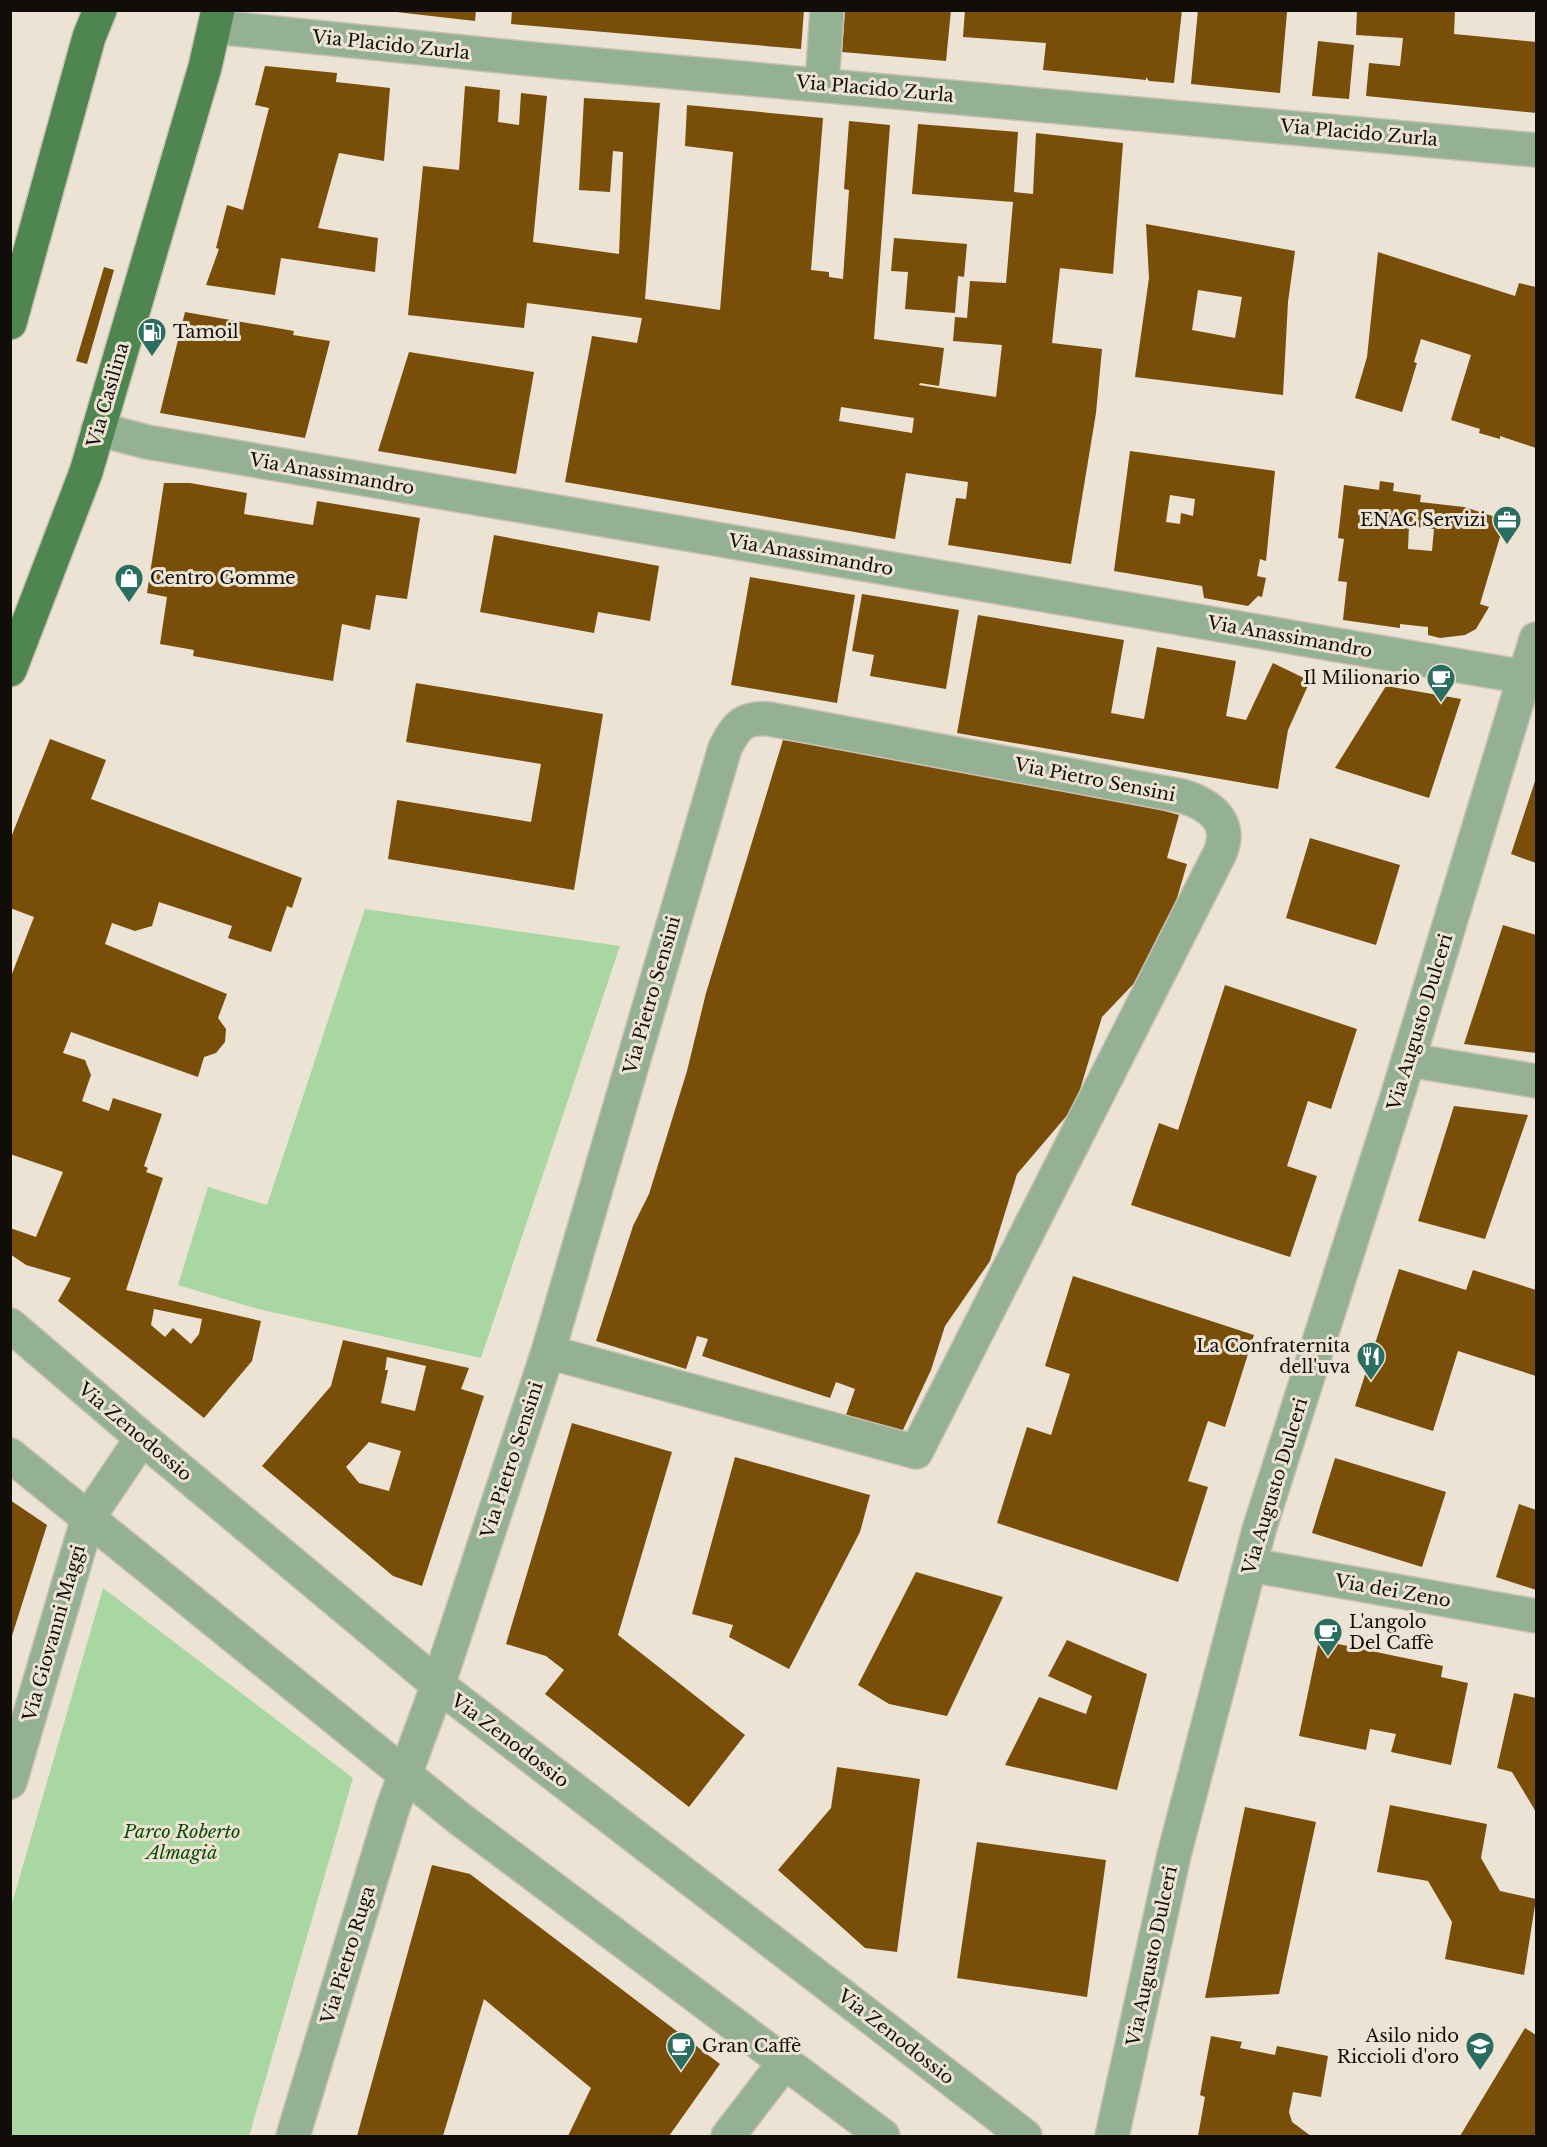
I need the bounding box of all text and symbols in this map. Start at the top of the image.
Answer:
street label: Via Placido Zurla [310,26,471,64]
street label: Via Placido Zurla [794,71,955,107]
street label: Via Placido Zurla [1278,115,1439,151]
fuel station icon: Tamoil [136,316,168,358]
place label: Tamoil [173,321,239,343]
street label: Via Casilina [82,340,133,451]
street label: Via Anassimandro [247,448,416,499]
office icon: ENAC Servizi [1491,504,1523,546]
place label: ENAC Servizi [1360,509,1486,531]
street label: Via Anassimandro [726,529,895,580]
shop icon: Centro Gomme [113,562,145,604]
place label: Centro Gomme [150,567,296,589]
street label: Via Anassimandro [1205,611,1374,662]
cafe icon: Il Milionario [1425,662,1457,704]
place label: Il Milionario [1303,667,1420,689]
street label: Via Pietro Sensini [1012,753,1177,806]
street label: Via Pietro Sensini [619,914,685,1077]
street label: Via Augusto Dulceri [1382,931,1457,1114]
place label: La Confraternita dell'uva [1196,1335,1350,1378]
restaurant icon: La Confraternita dell'uva [1355,1340,1387,1382]
street label: Via Zenodossio [73,1377,196,1486]
street label: Via Pietro Sensini [476,1379,548,1542]
street label: Via Augusto Dulceri [1237,1395,1312,1578]
street label: Via Giovanni Maggi [18,1542,90,1725]
street label: Via dei Zeno [1332,1570,1453,1612]
place label: L'angolo Del Caffè [1349,1611,1434,1654]
cafe icon: L'angolo Del Caffè [1312,1616,1344,1658]
street label: Via Zenodossio [446,1689,573,1792]
park label: Parco Roberto Almagià [123,1821,240,1864]
street label: Via Augusto Dulceri [1122,1864,1182,2049]
street label: Via Pietro Ruga [316,1883,379,2028]
street label: Via Zenodossio [833,1984,959,2089]
place label: Asilo nido Riccioli d'oro [1337,2025,1459,2068]
cafe icon: Gran Caffè [665,2030,697,2072]
school or university icon: Asilo nido Riccioli d'oro [1464,2030,1496,2072]
place label: Gran Caffè [702,2035,801,2057]

